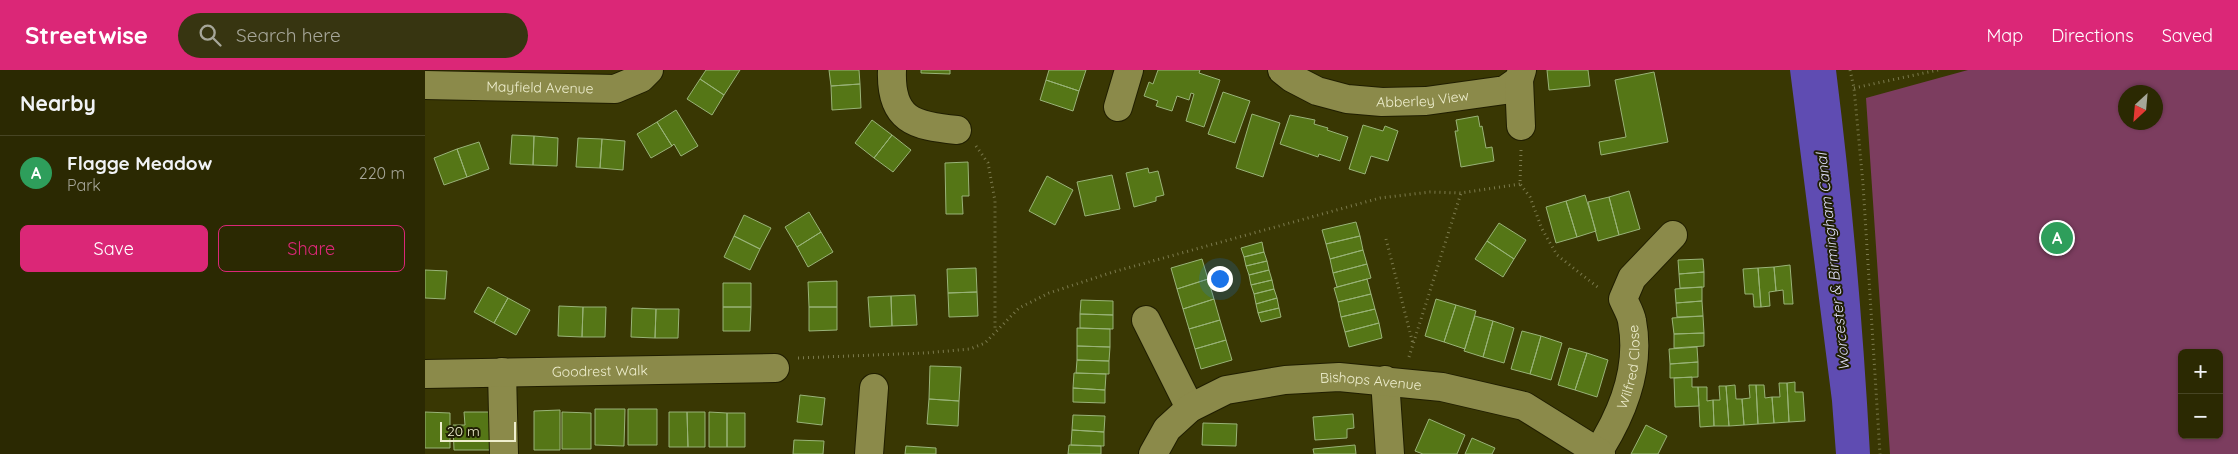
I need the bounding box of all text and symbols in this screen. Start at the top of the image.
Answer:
search box [178,13,528,58]
text: Streetwise [25,20,148,50]
icon: search [196,21,224,49]
text: Search here [236,23,341,47]
text: Map [1986,24,2023,47]
text: Directions [2051,24,2134,47]
text: Saved [2162,24,2213,47]
street label: Mayfield Avenue [486,77,594,98]
north arrow [2118,85,2163,130]
street label: Abberley View [1376,86,1471,111]
text: Nearby [20,90,96,116]
text: Flagge Meadow [67,151,212,175]
water label: Worcester & Birmingham Canal [1811,151,1853,372]
text: A [31,163,41,183]
text: 220 m [359,163,405,183]
text: Park [67,175,101,195]
pin: A [2041,219,2073,257]
button: Save [20,225,208,272]
button: Share [218,225,405,272]
your location [1207,266,1233,292]
street label: Wilfred Close [1613,324,1643,412]
map controls [2178,349,2223,439]
button: + [2178,349,2223,394]
street label: Goodrest Walk [552,361,648,381]
street label: Bishops Avenue [1320,368,1423,394]
button: − [2178,394,2223,439]
scale bar [440,419,516,442]
text: 20 m [447,422,480,440]

